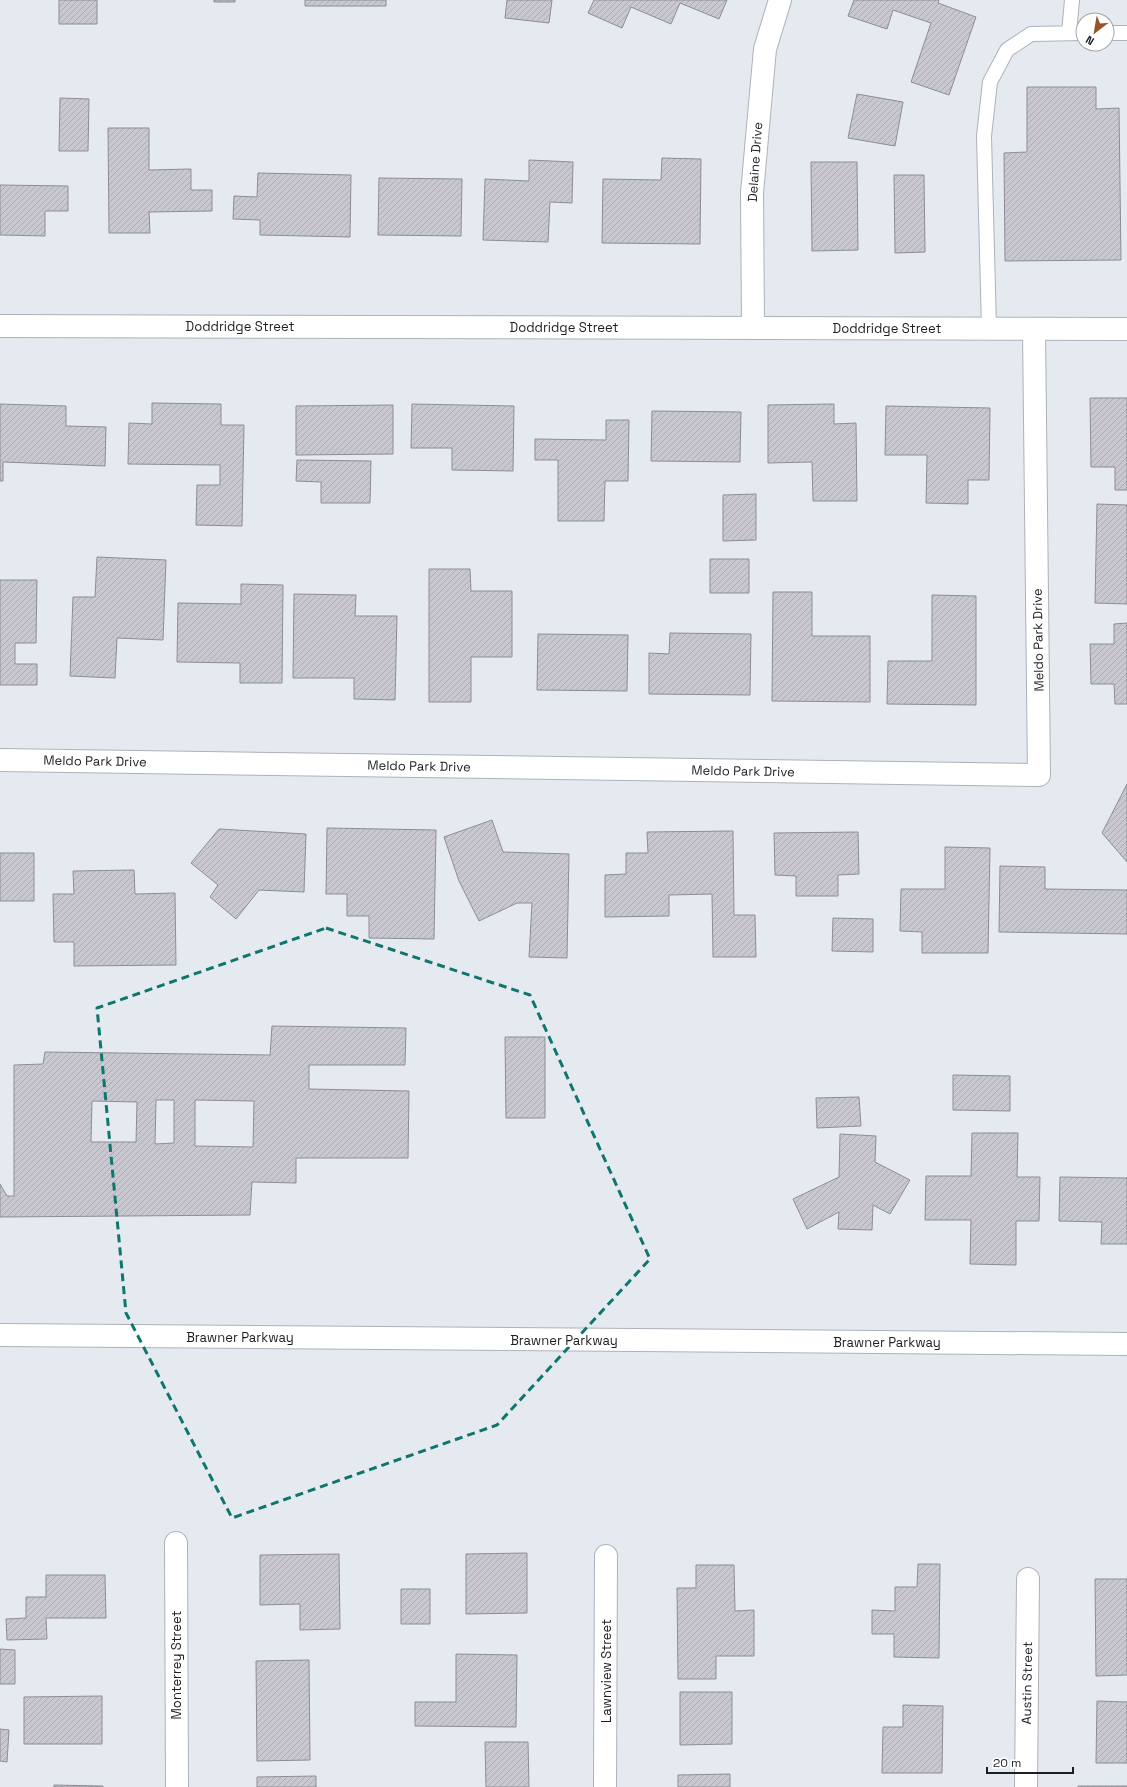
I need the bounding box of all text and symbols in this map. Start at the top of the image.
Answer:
north arrow [1075,12,1115,52]
text: N [1083,33,1097,48]
street label: Delaine Drive [744,121,766,203]
street label: Doddridge Street [186,318,294,335]
street label: Doddridge Street [510,319,618,336]
street label: Doddridge Street [833,320,941,337]
street label: Meldo Park Drive [1029,588,1047,692]
street label: Meldo Park Drive [43,752,147,770]
street label: Meldo Park Drive [367,757,471,775]
street label: Meldo Park Drive [691,762,795,780]
street label: Brawner Parkway [186,1329,294,1346]
street label: Brawner Parkway [510,1332,618,1349]
street label: Brawner Parkway [833,1334,941,1351]
street label: Monterrey Street [168,1611,185,1719]
street label: Lawnview Street [598,1619,615,1723]
street label: Austin Street [1018,1641,1036,1725]
scale bar [987,1749,1073,1775]
text: 20 m [993,1755,1021,1771]

